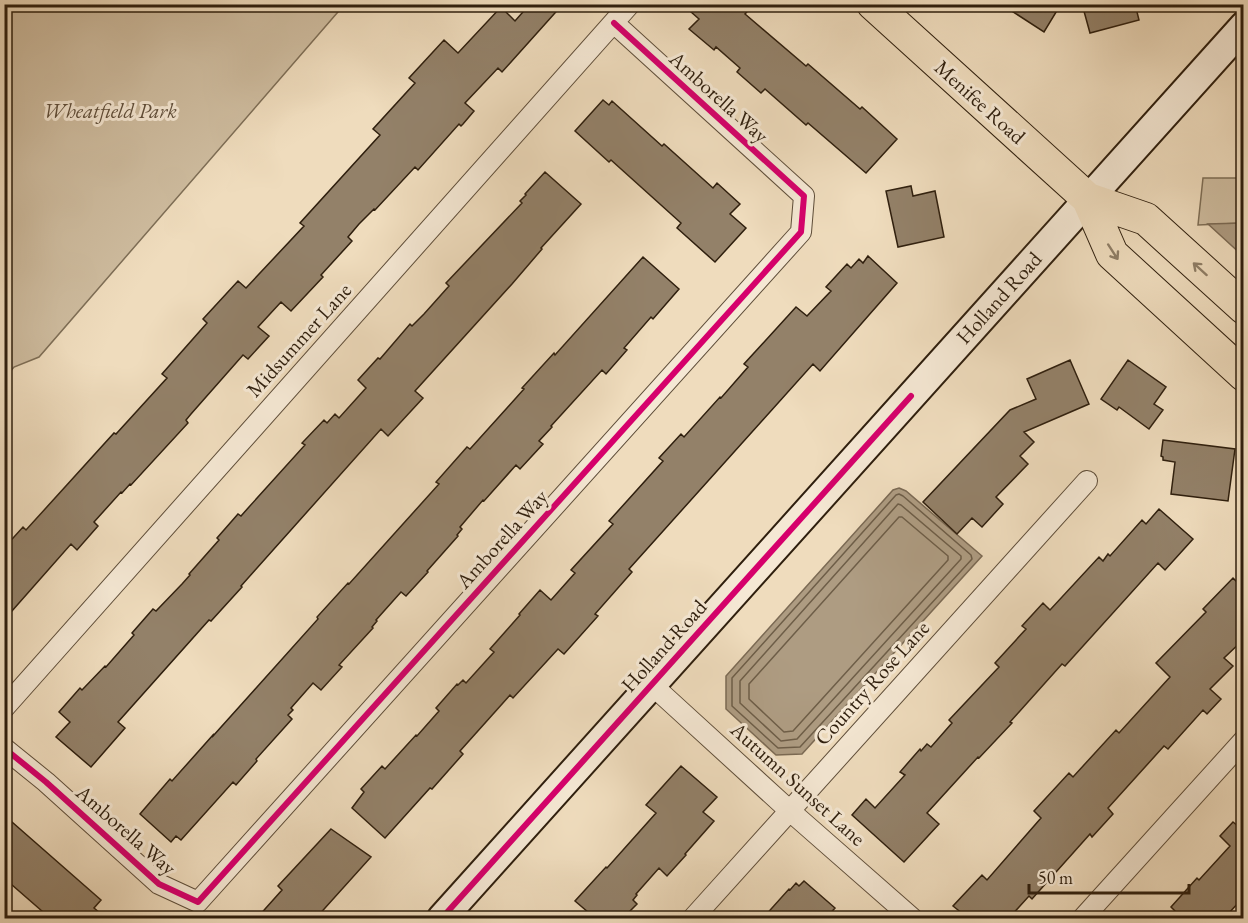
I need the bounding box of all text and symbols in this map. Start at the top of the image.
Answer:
street label: Amborella Way [663,44,775,149]
street label: Menifee Road [929,54,1032,150]
park label: Wheatfield Park [43,97,177,124]
one-way arrow [1106,243,1119,260]
street label: Holland Road [950,245,1048,350]
one-way arrow [1193,262,1208,276]
street label: Midsummer Lane [240,277,357,402]
street label: Amborella Way [449,483,554,595]
street label: Holland Road [615,593,713,698]
street label: Country Rose Lane [808,615,935,751]
street label: Autumn Sunset Lane [724,715,871,851]
street label: Amborella Way [70,778,183,881]
scale bar [1029,857,1190,895]
text: 50 m [1038,866,1073,889]

